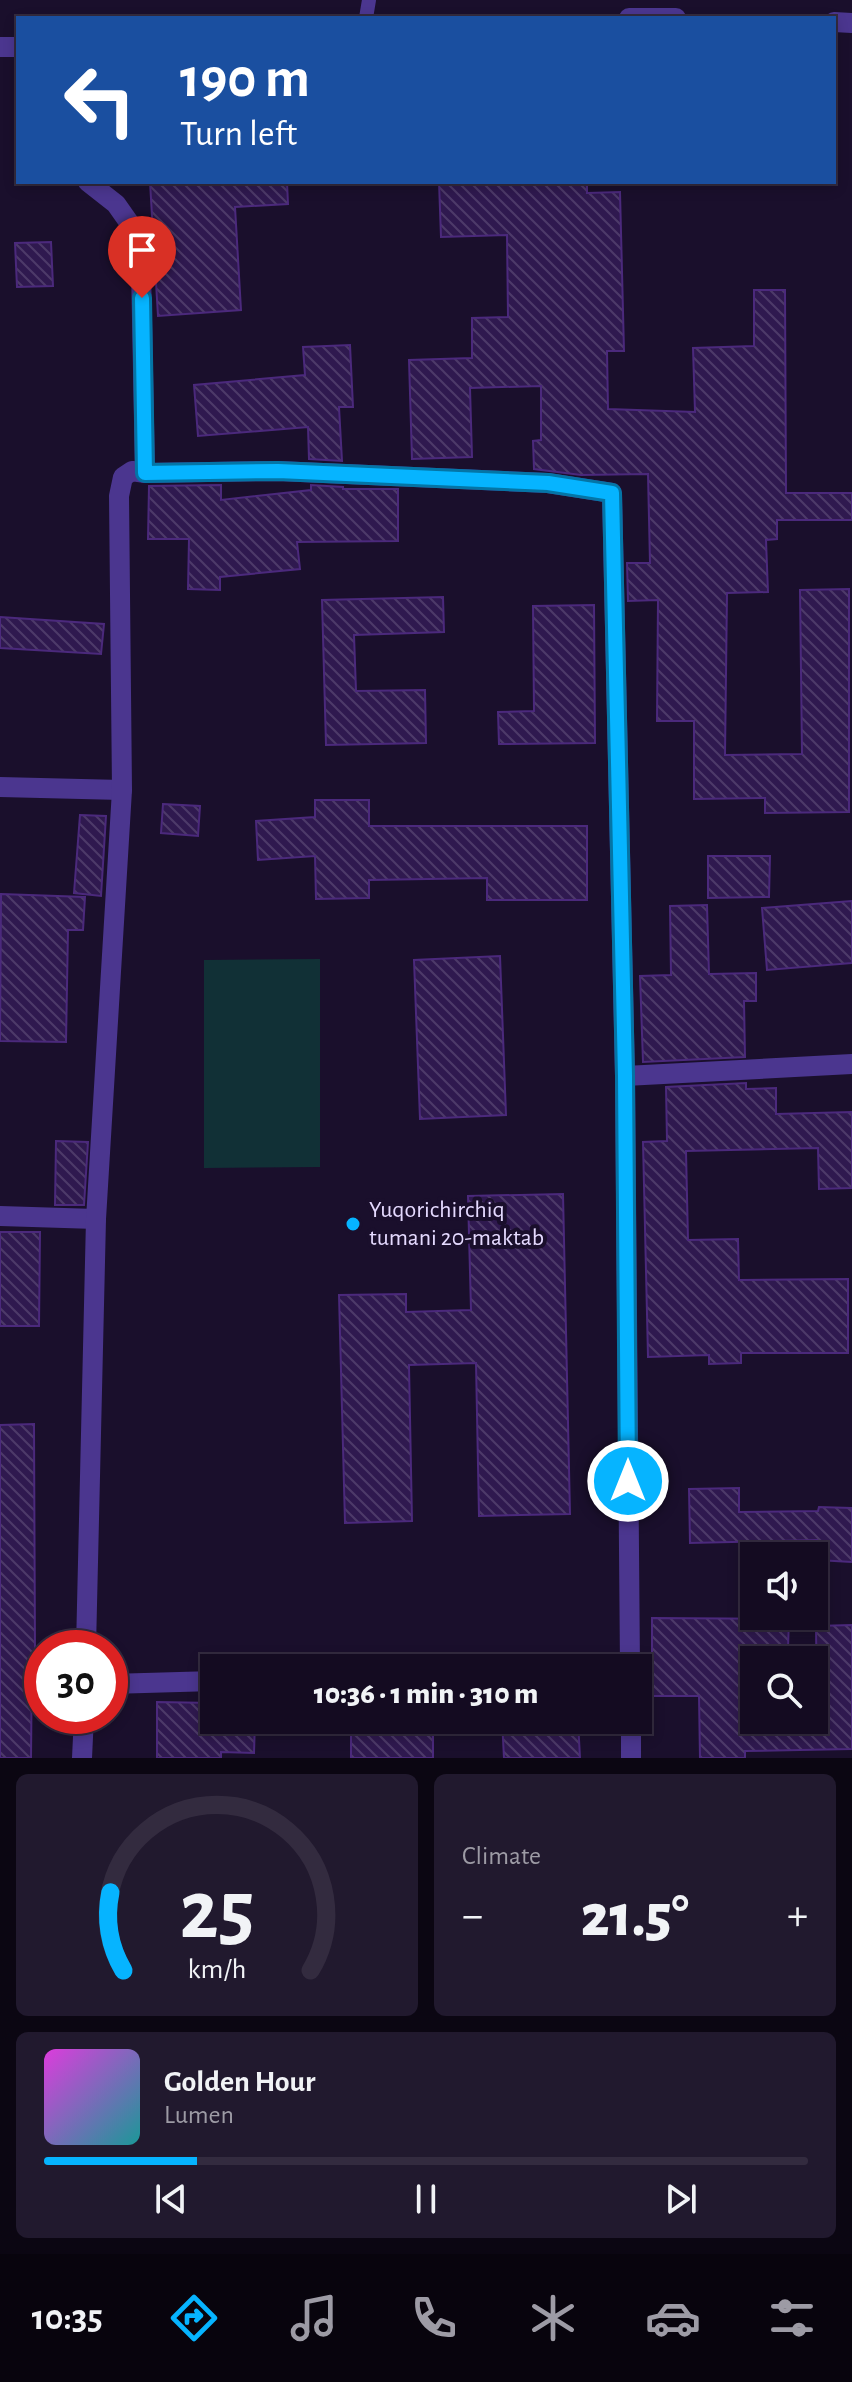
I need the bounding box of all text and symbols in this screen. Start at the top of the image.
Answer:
icon: left [48,48,152,152]
text: 190 m [180,51,310,107]
text: Turn left [180,116,297,152]
pin [108,216,176,298]
icon: arrive [120,228,164,272]
place label: Yuqorichirchiq tumani 20-maktab [369,1198,544,1250]
marker: Yuqorichirchiq tumani 20-maktab [344,1215,362,1233]
position arrow [586,1439,670,1523]
map controls [740,1542,828,1734]
button: sound [740,1542,828,1630]
speed limit sign: 30 [24,1630,128,1734]
button: search [740,1646,828,1734]
text: 10:36 · 1 min · 310 m [314,1679,538,1709]
text: Climate [462,1843,541,1869]
text: 25 [179,1870,255,1954]
text: 21.5° [581,1887,689,1947]
text: − [462,1894,483,1938]
text: + [787,1894,808,1938]
text: km/h [188,1955,246,1984]
text: Golden Hour [164,2067,316,2097]
text: Lumen [164,2102,234,2128]
icon: previous [149,2177,193,2221]
icon: pause [404,2177,448,2221]
icon: next [659,2177,703,2221]
icon: directions [166,2290,222,2346]
icon: music [286,2290,342,2346]
icon: phone [406,2290,462,2346]
icon: climate [525,2290,581,2346]
icon: car [645,2290,701,2346]
icon: filters [764,2290,820,2346]
text: 10:35 [32,2300,103,2336]

